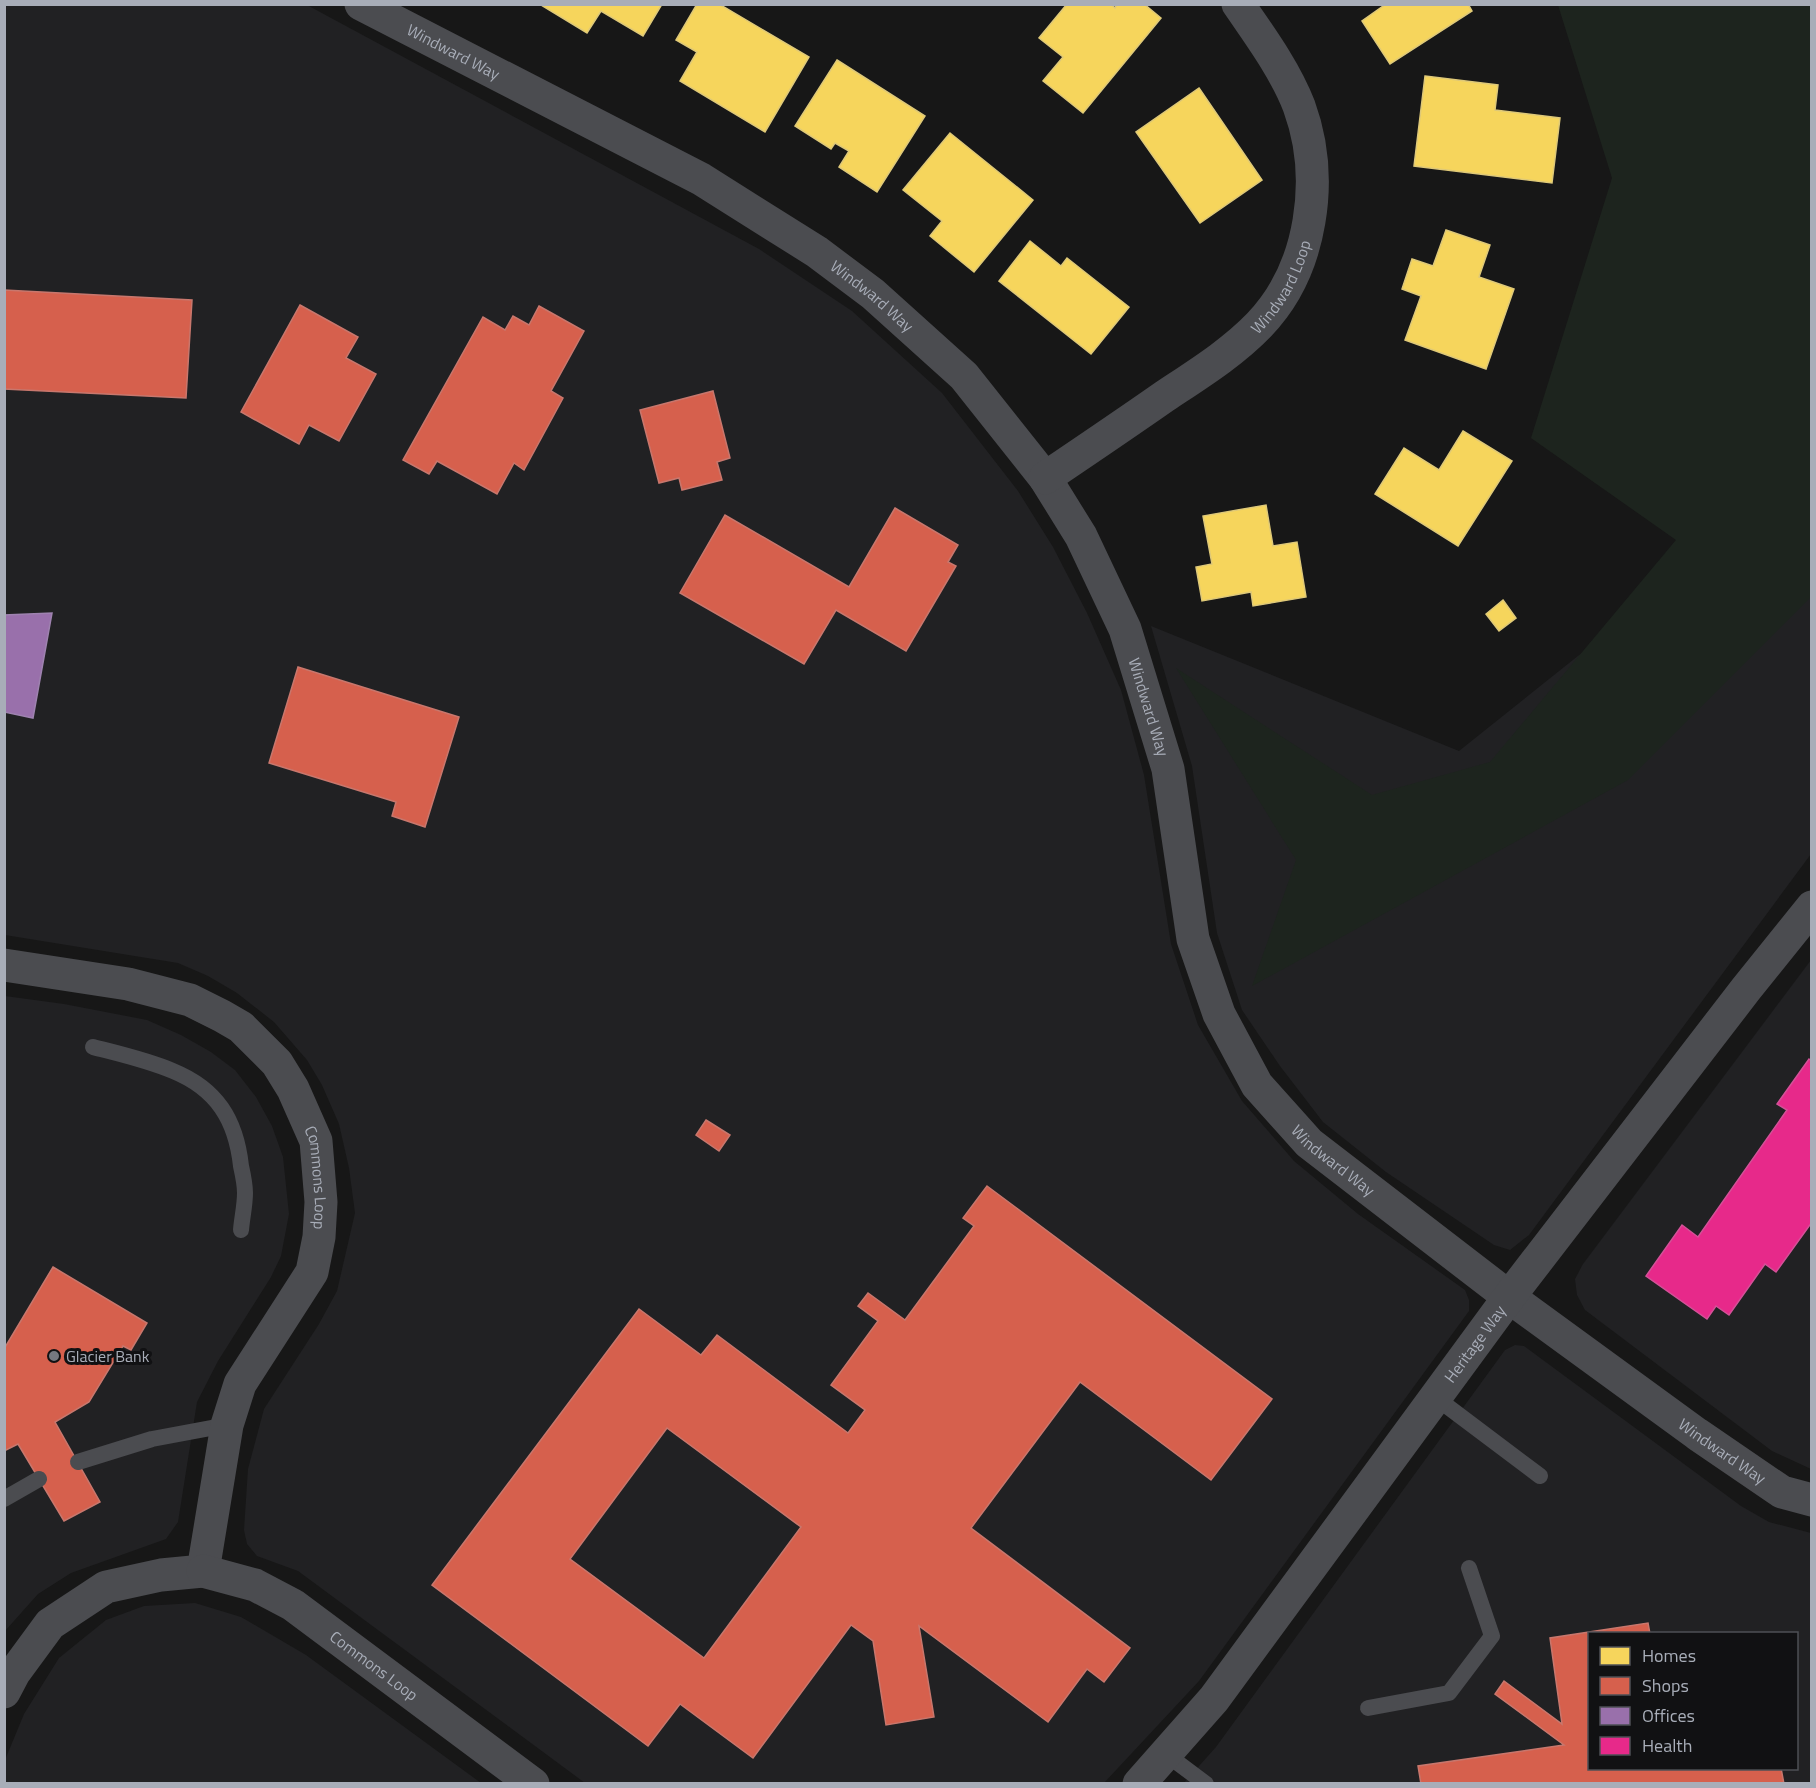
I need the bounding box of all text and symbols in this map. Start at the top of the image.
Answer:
street label: Windward Way [403,18,504,86]
street label: Windward Loop [1245,237,1316,339]
street label: Windward Way [825,254,919,338]
street label: Windward Way [1123,655,1175,760]
street label: Windward Way [1286,1119,1380,1202]
street label: Commons Loop [299,1122,333,1230]
street label: Heritage Way [1438,1300,1511,1388]
place label: Glacier Bank [66,1344,150,1368]
marker: Glacier Bank [47,1349,61,1363]
street label: Windward Way [1673,1412,1771,1490]
street label: Commons Loop [325,1625,423,1706]
legend [1588,1632,1798,1770]
text: Homes [1642,1642,1696,1669]
text: Shops [1642,1672,1689,1699]
text: Offices [1642,1702,1695,1729]
text: Health [1642,1732,1692,1759]

